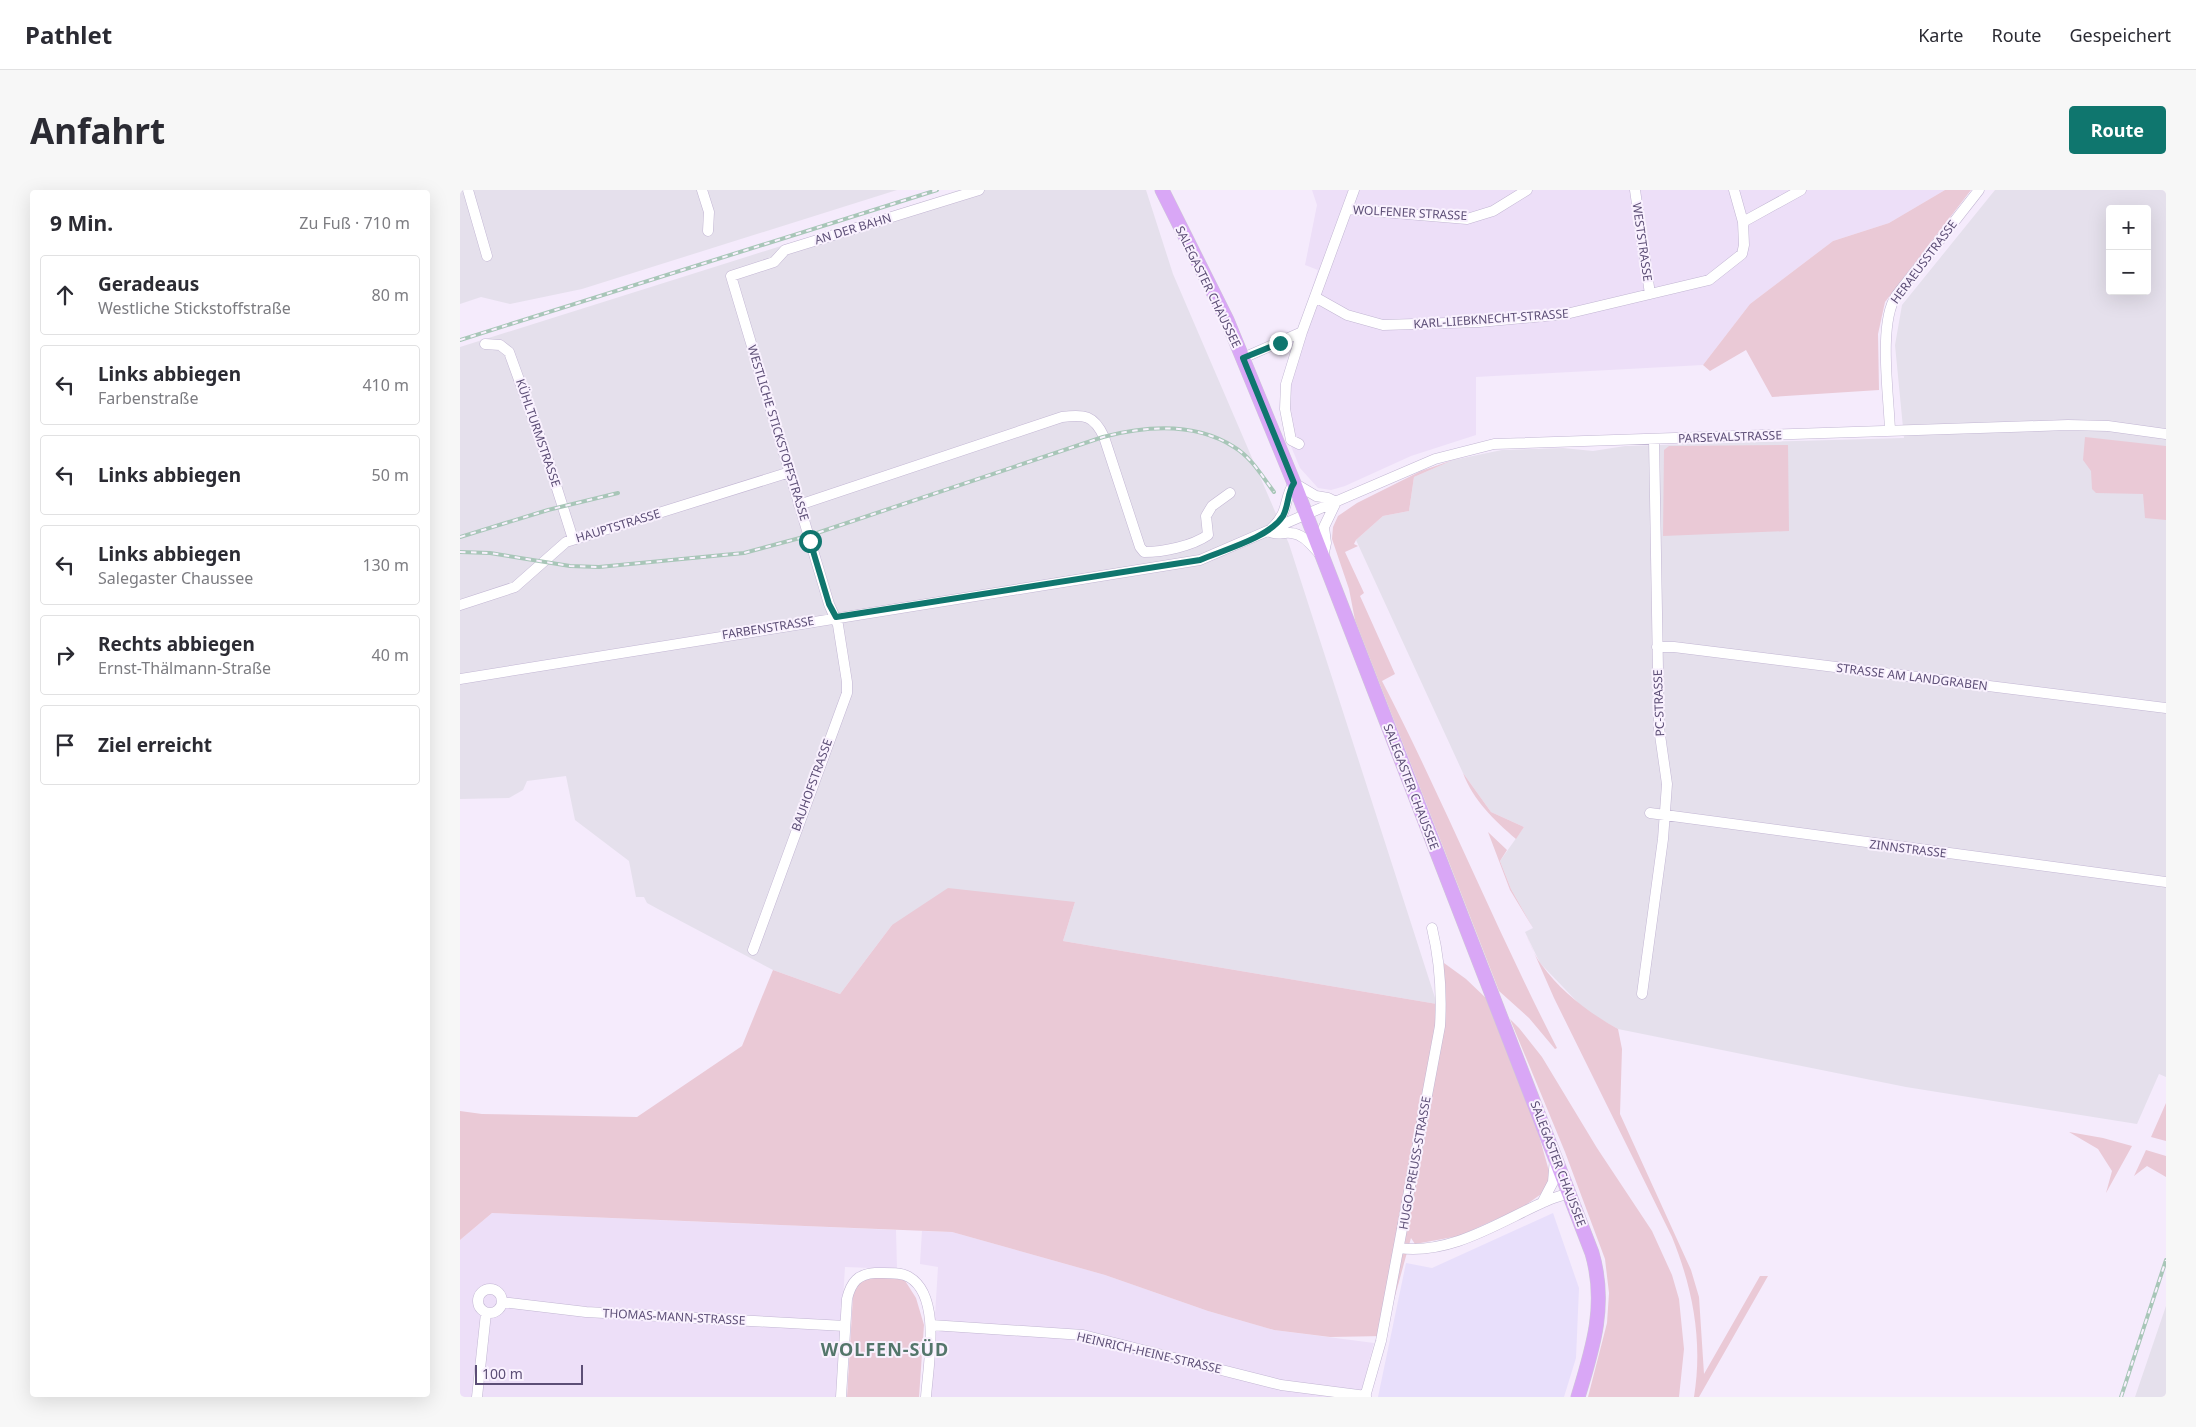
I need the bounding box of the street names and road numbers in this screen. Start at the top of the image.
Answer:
street label: WOLFENER STRASSE [1353,201,1468,224]
street label: WESTSTRASSE [1629,201,1656,282]
street label: AN DER BAHN [812,209,893,248]
street label: HERAEUSSTRASSE [1886,216,1961,307]
street label: SALEGASTER CHAUSSEE [1172,223,1245,351]
street label: KARL-LIEBKNECHT-STRASSE [1413,305,1569,332]
street label: WESTLICHE STICKSTOFFSTRASSE [744,343,813,523]
street label: KÜHLTURMSTRASSE [512,377,565,489]
street label: PARSEVALSTRASSE [1678,426,1782,447]
street label: HAUPTSTRASSE [574,505,662,546]
street label: FARBENSTRASSE [721,612,815,643]
street label: STRASSE AM LANDGRABEN [1835,659,1989,694]
street label: PC-STRASSE [1649,669,1668,737]
street label: SALEGASTER CHAUSSEE [1380,721,1443,852]
street label: BAUHOFSTRASSE [787,736,836,833]
street label: ZINNSTRASSE [1869,835,1948,862]
street label: HUGO-PREUSS-STRASSE [1394,1095,1435,1231]
street label: SALEGASTER CHAUSSEE [1527,1098,1590,1229]
street label: THOMAS-MANN-STRASSE [602,1304,746,1329]
street label: HEINRICH-HEINE-STRASSE [1075,1328,1223,1377]

